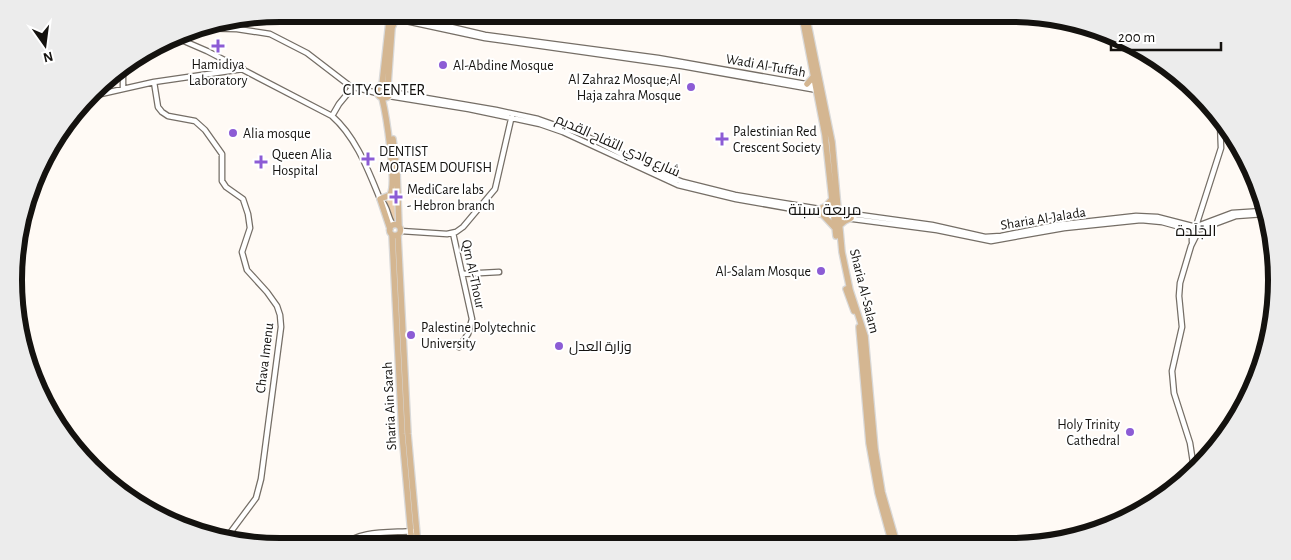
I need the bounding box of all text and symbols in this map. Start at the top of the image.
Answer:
north arrow [20,20,70,70]
scale bar [1111,20,1221,52]
text: 200 m [1118,30,1155,45]
marker: Hamidiya Laboratory [211,39,225,53]
text: N [41,49,54,65]
street label: Wadi Al-Tuffah [725,52,807,80]
place label: Hamidiya Laboratory [189,58,247,88]
marker: Al-Abdine Mosque [437,59,449,71]
place label: Al-Abdine Mosque [453,59,554,73]
place label: Al Zahra2 Mosque;Al Haja zahra Mosque [568,73,681,103]
marker: Al Zahra2 Mosque;Al Haja zahra Mosque [685,81,697,93]
district label: CITY CENTER [343,82,425,98]
street label: شارع وادي التفاح القديم [552,112,682,183]
place label: Palestinian Red Crescent Society [733,125,821,155]
marker: Alia mosque [227,127,239,139]
place label: Alia mosque [243,127,311,141]
marker: Palestinian Red Crescent Society [715,132,729,146]
place label: DENTIST MOTASEM DOUFISH [379,145,492,175]
place label: Queen Alia Hospital [272,148,332,178]
marker: DENTIST MOTASEM DOUFISH [361,152,375,166]
marker: Queen Alia Hospital [254,155,268,169]
place label: MediCare labs - Hebron branch [407,183,495,213]
marker: MediCare labs - Hebron branch [389,190,403,204]
district label: مربعة سبتة [788,202,862,219]
street label: Sharia Al-Jalada [999,205,1087,233]
district label: الجًلَدة [1175,223,1217,240]
street label: Qrn Al-Thour [459,238,487,310]
street label: Sharia Al-Salam [847,248,881,335]
place label: Al-Salam Mosque [716,265,811,279]
marker: Al-Salam Mosque [815,265,827,277]
place label: Palestine Polytechnic University [421,321,536,351]
street label: Chava Imenu [254,322,276,394]
marker: Palestine Polytechnic University [405,329,417,341]
marker: وزارة العدل [553,340,565,352]
place label: وزارة العدل [569,340,632,355]
street label: Sharia Ain Sarah [381,361,399,451]
place label: Holy Trinity Cathedral [1057,418,1120,448]
marker: Holy Trinity Cathedral [1124,426,1136,438]

